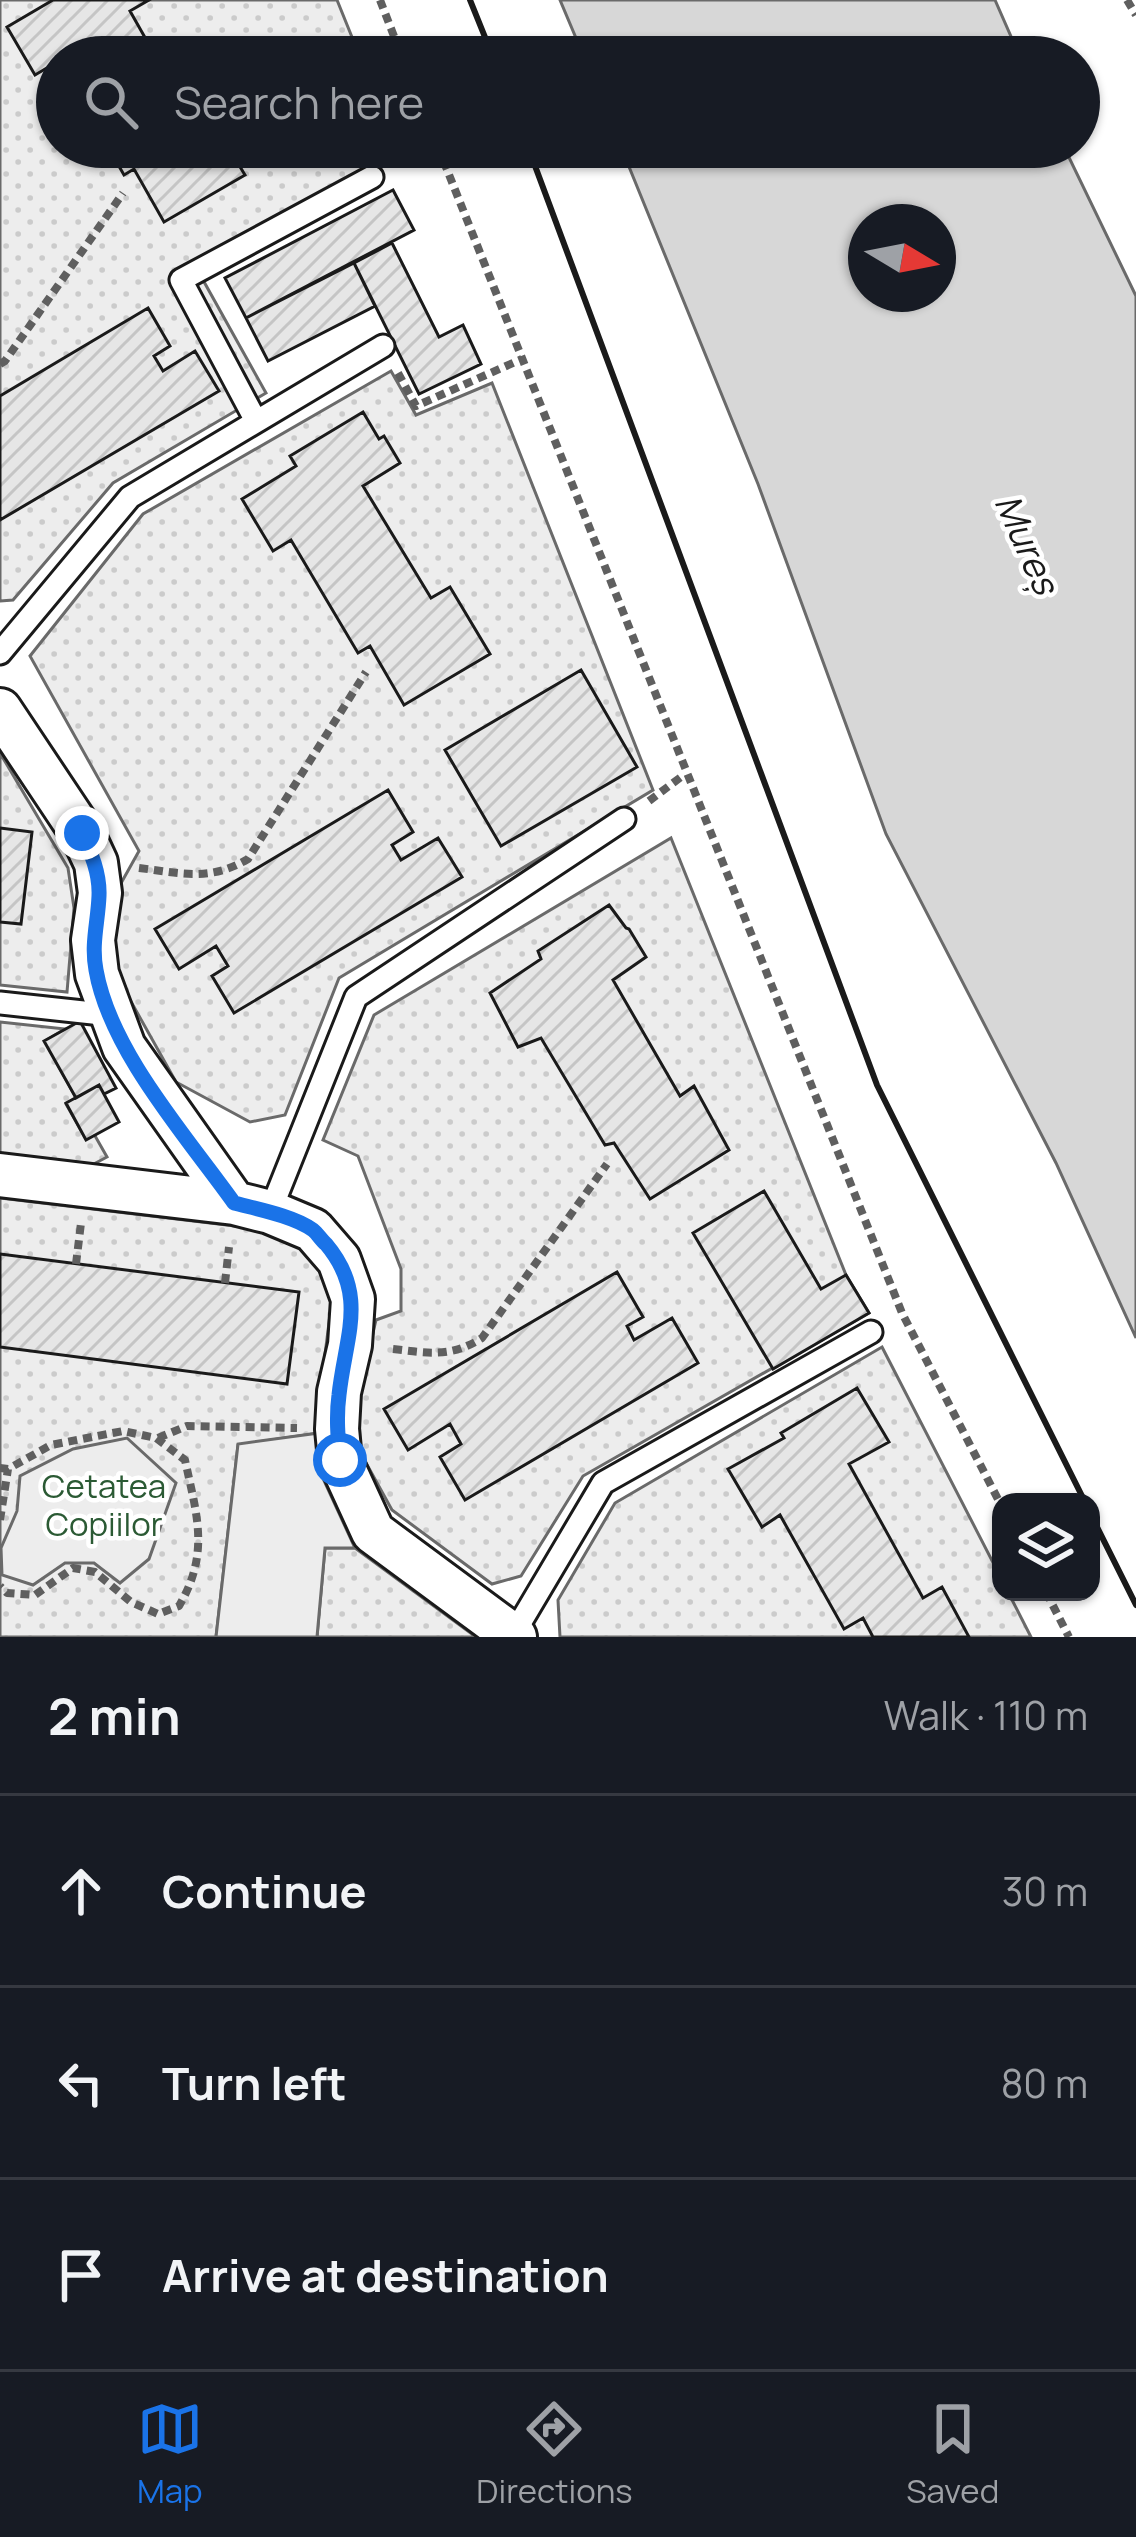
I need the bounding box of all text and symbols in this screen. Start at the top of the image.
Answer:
search box [36,36,1100,168]
icon: search [78,69,144,135]
text: Search here [174,71,424,133]
north arrow [848,204,956,312]
water label: Mureș [984,486,1072,604]
route end [55,806,109,860]
route start [313,1433,367,1487]
park label: Cetatea Copiilor [42,1463,166,1546]
map controls [992,1493,1100,1601]
button: layers [992,1493,1100,1601]
text: 2 min [48,1681,181,1750]
text: Walk · 110 m [884,1688,1088,1742]
icon: ahead [48,1858,114,1924]
text: Continue [162,1860,367,1922]
text: 30 m [1002,1864,1088,1918]
icon: left [48,2050,114,2116]
text: Turn left [162,2052,347,2114]
text: 80 m [1001,2056,1088,2110]
icon: arrive [48,2242,114,2308]
text: Arrive at destination [162,2244,609,2306]
tab: Map [137,2396,203,2513]
tab: Directions [476,2396,633,2513]
tab: Saved [906,2396,999,2513]

